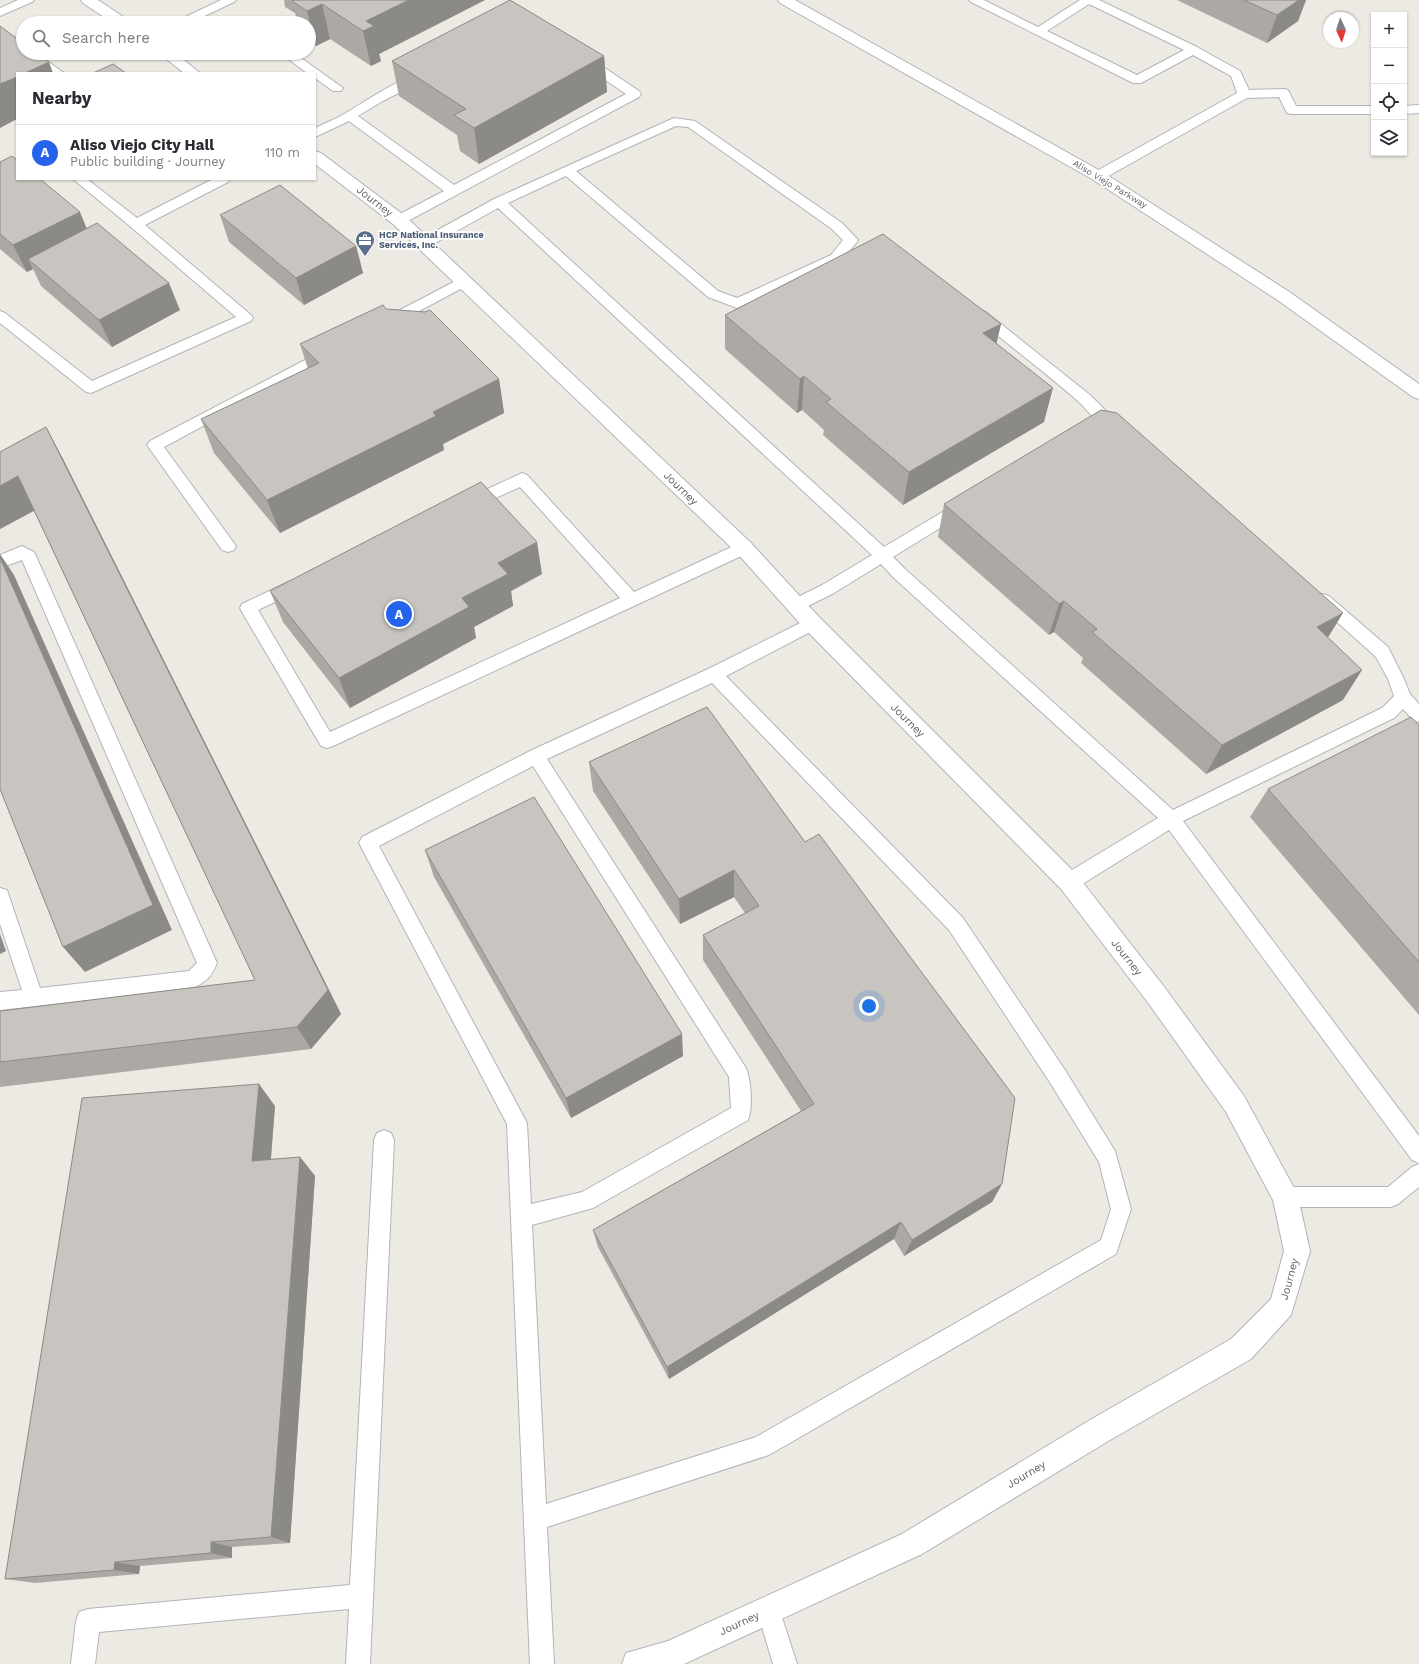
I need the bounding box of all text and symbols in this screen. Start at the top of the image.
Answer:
north arrow [1323,12,1359,48]
map controls [1371,12,1407,156]
button: + [1371,12,1407,48]
search box [16,16,316,60]
icon: search [30,27,52,49]
text: Search here [62,29,150,47]
button: − [1371,48,1407,84]
button: locate [1371,84,1407,120]
text: Nearby [32,88,91,108]
button: layers [1371,120,1407,156]
text: Aliso Viejo City Hall [70,136,214,154]
text: A [41,145,49,160]
text: 110 m [265,145,300,160]
text: Public building · Journey [70,154,225,169]
street label: Aliso Viejo Parkway [1071,158,1149,210]
street label: Journey [354,183,396,220]
office icon: HCP National Insurance Services, Inc. [354,229,376,257]
place label: HCP National Insurance Services, Inc. [379,230,484,250]
street label: Journey [661,469,701,508]
pin: A [386,599,412,629]
street label: Journey [888,701,928,740]
street label: Journey [1108,937,1145,978]
your location [859,996,879,1016]
street label: Journey [1278,1257,1301,1301]
street label: Journey [1005,1458,1048,1491]
street label: Journey [717,1608,762,1638]

